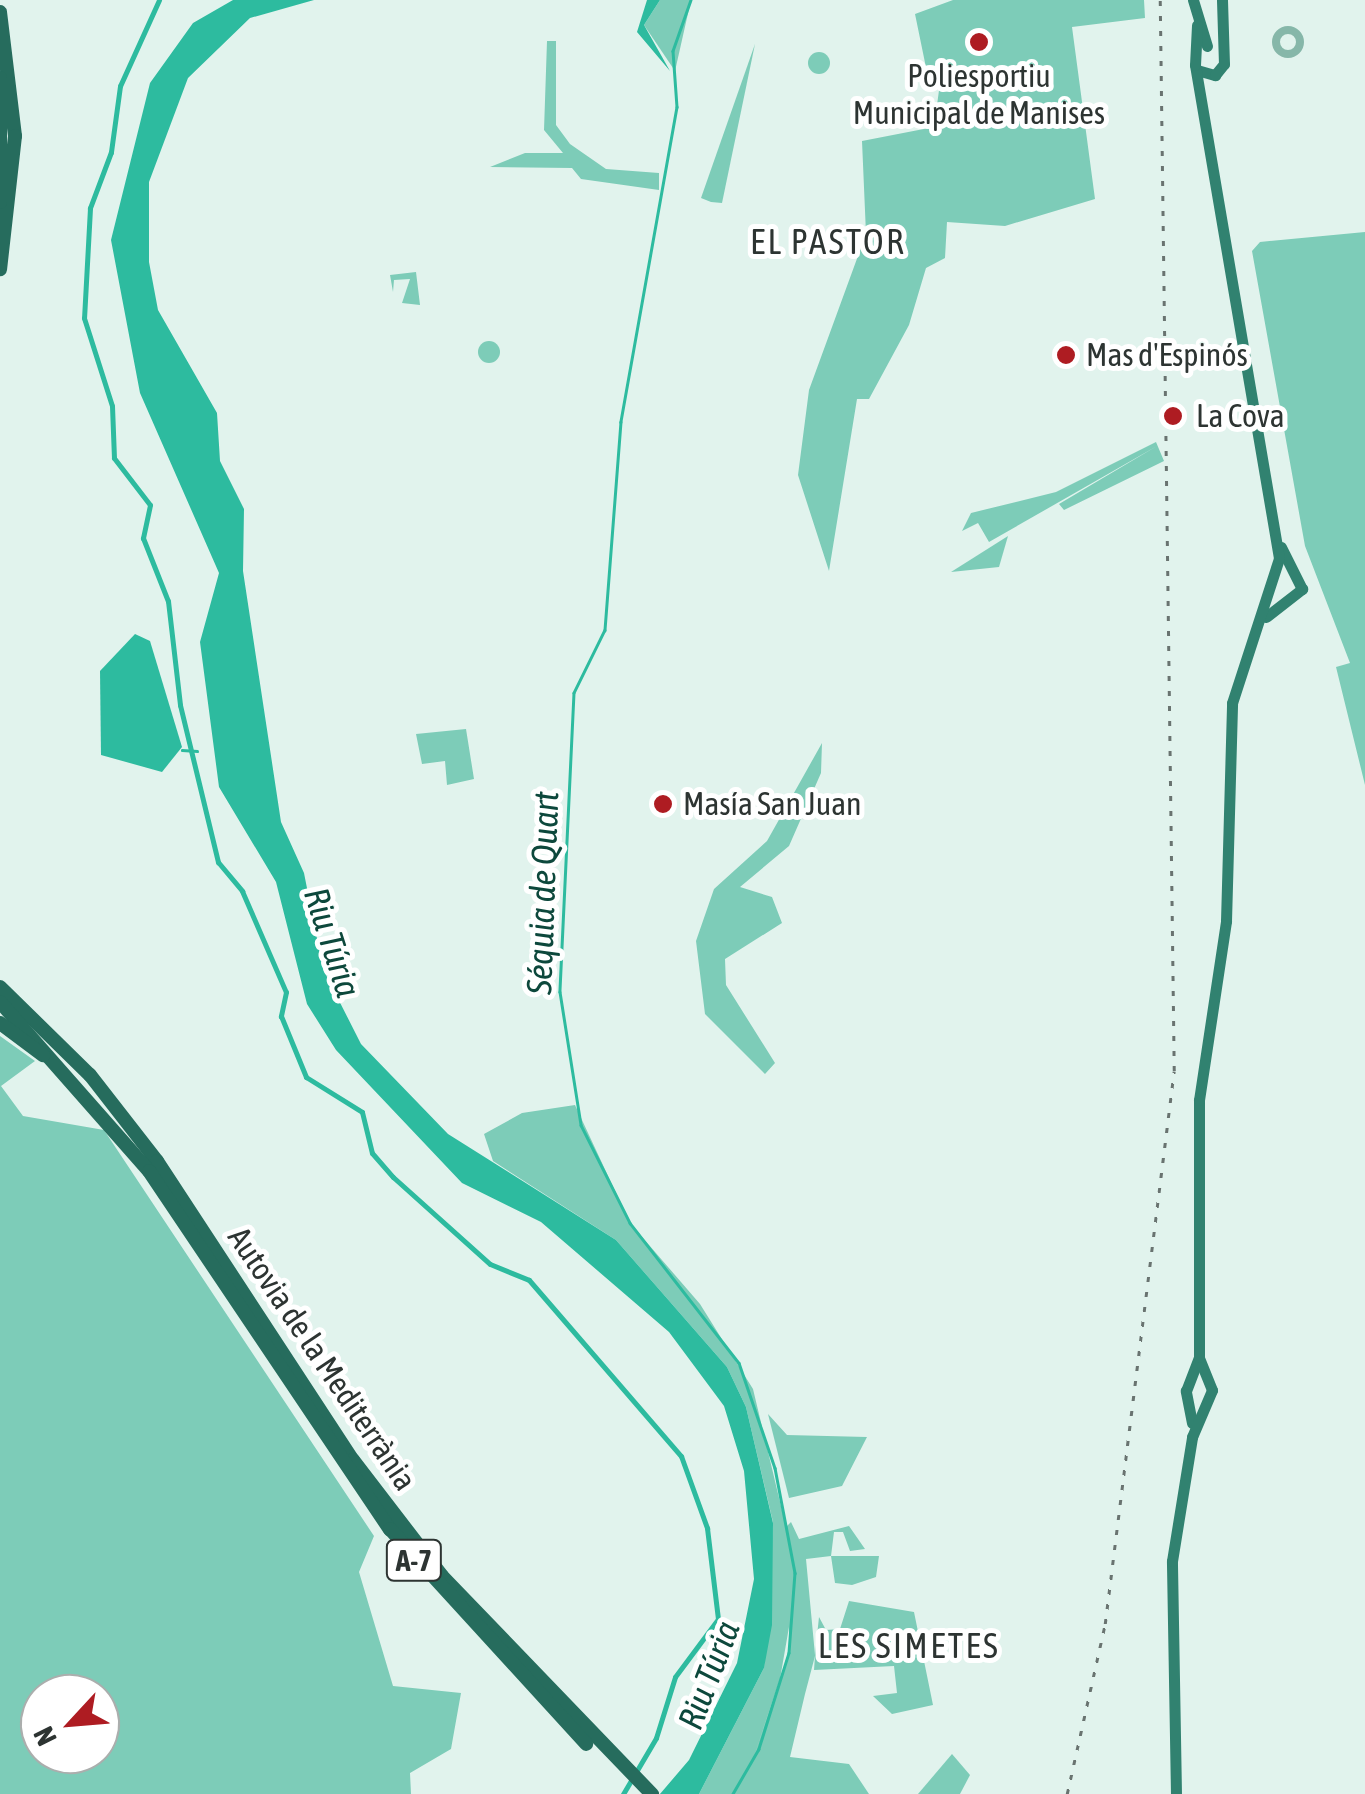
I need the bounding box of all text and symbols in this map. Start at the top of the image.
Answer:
marker: Poliesportiu Municipal de Manises [968,31,990,53]
place label: Poliesportiu Municipal de Manises [853,58,1105,133]
district label: EL PASTOR [750,220,906,262]
place label: Mas d'Espinós [1086,336,1248,374]
marker: Mas d'Espinós [1055,344,1077,366]
place label: La Cova [1196,397,1285,435]
marker: La Cova [1160,403,1186,429]
place label: Masía San Juan [683,785,862,823]
water label: Séquia de Quart [517,791,567,995]
marker: Masía San Juan [652,793,674,815]
water label: Riu Túria [296,882,370,1002]
street label: Autovia de la Mediterrània [220,1220,424,1498]
road number: A-7 [384,1535,444,1585]
water label: Riu Túria [668,1615,748,1735]
district label: LES SIMETES [818,1624,1000,1666]
north arrow [20,1674,120,1774]
text: N [27,1722,63,1751]

